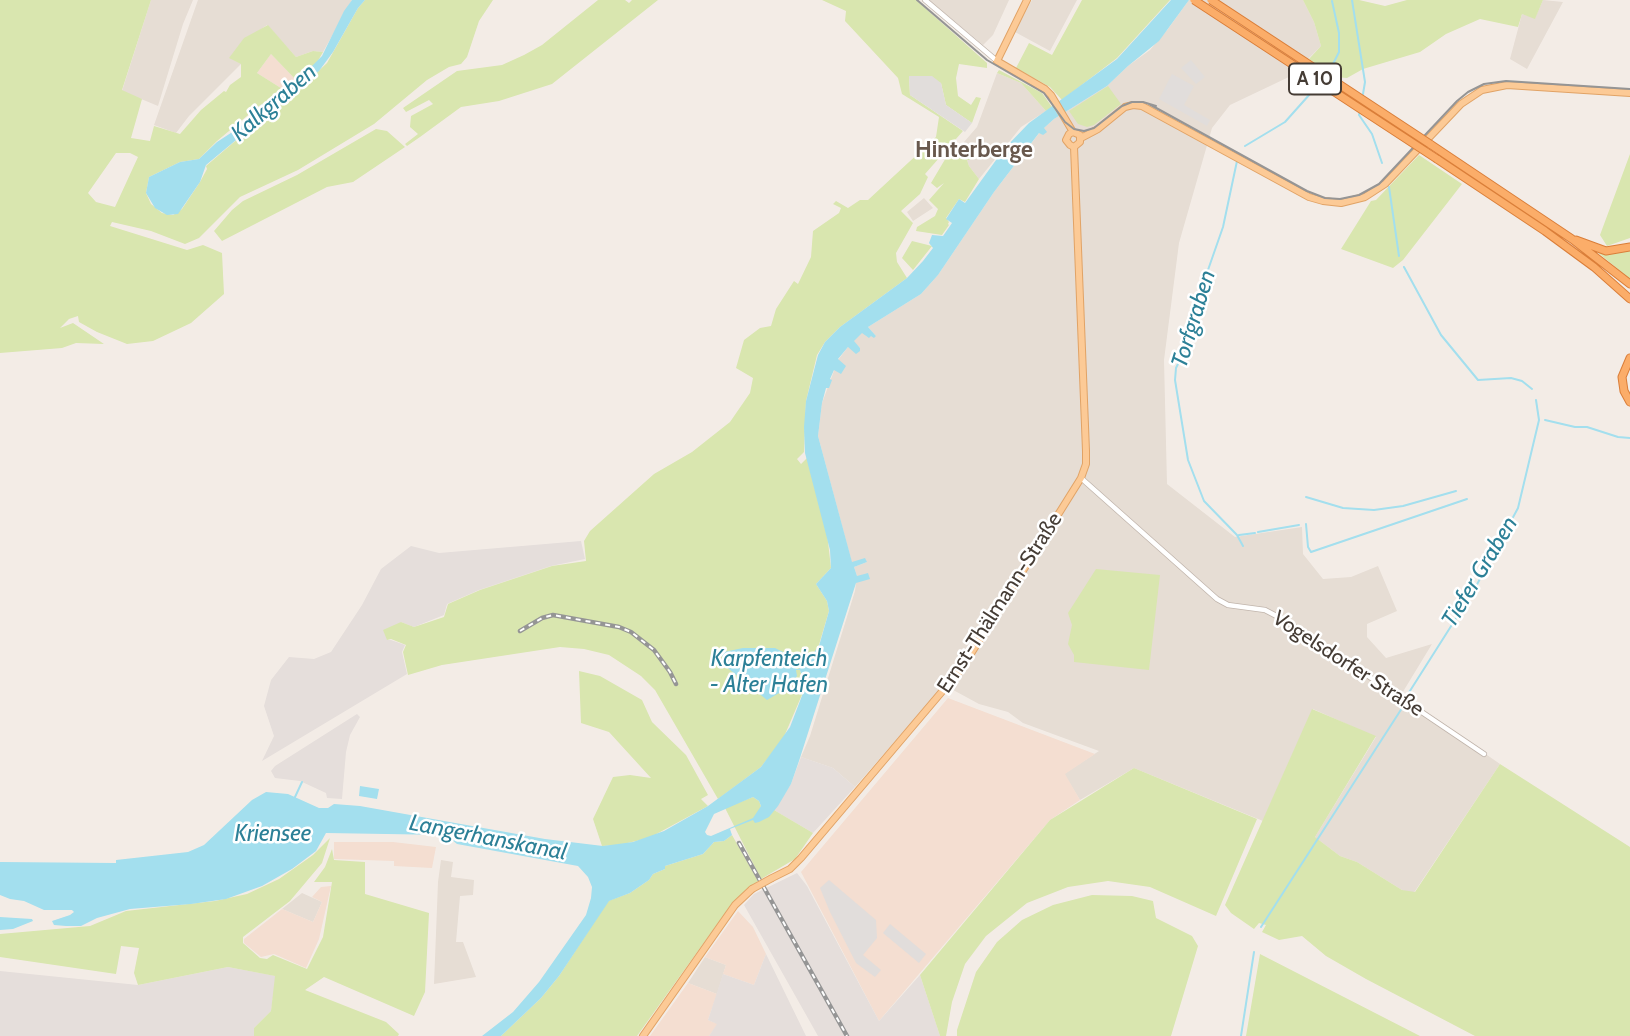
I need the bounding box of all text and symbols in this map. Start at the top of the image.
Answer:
water label: Kalkgraben [226,58,322,148]
road number: A 10 [1289,64,1341,94]
district label: Hinterberge [915,136,1033,164]
water label: Torfgraben [1166,267,1222,371]
street label: Ernst-Thälmann-Straße [932,508,1068,698]
water label: Tiefer Graben [1436,512,1524,632]
street label: Vogelsdorfer Straße [1268,606,1428,722]
water label: Karpfenteich - Alter Hafen [710,645,828,699]
water label: Langerhanskanal [407,809,569,867]
water label: Kriensee [235,820,311,848]

